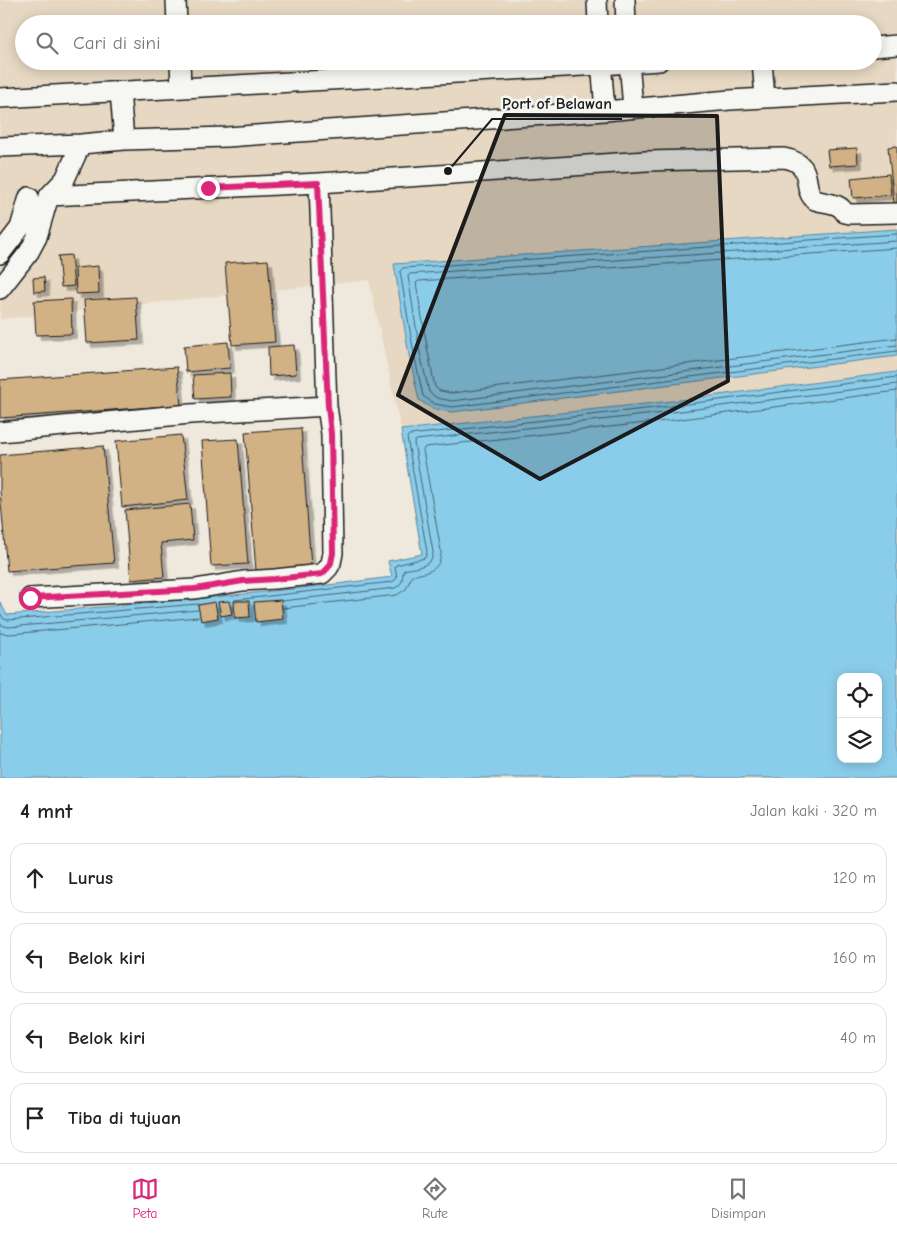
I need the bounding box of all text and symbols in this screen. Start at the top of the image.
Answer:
search box [15,15,882,70]
icon: search [33,29,61,57]
text: Cari di sini [73,32,160,54]
callout: Port of Belawan [492,88,622,119]
text: Port of Belawan [502,95,612,113]
route end [197,177,220,200]
route start [19,587,42,610]
map controls [837,673,882,763]
button: locate [837,673,882,718]
button: layers [837,718,882,763]
text: 4 mnt [20,799,72,823]
text: Jalan kaki · 320 m [750,802,877,820]
icon: ahead [21,864,49,892]
text: Lurus [68,867,113,889]
text: 120 m [833,869,876,887]
icon: left [21,944,49,972]
text: Belok kiri [68,947,145,969]
text: 160 m [833,949,876,967]
icon: left [21,1024,49,1052]
text: Belok kiri [68,1027,145,1049]
text: 40 m [840,1029,876,1047]
icon: arrive [21,1104,49,1132]
text: Tiba di tujuan [68,1107,181,1129]
tab: Peta [131,1175,159,1222]
tab: Rute [421,1175,449,1222]
tab: Disimpan [711,1175,766,1222]

